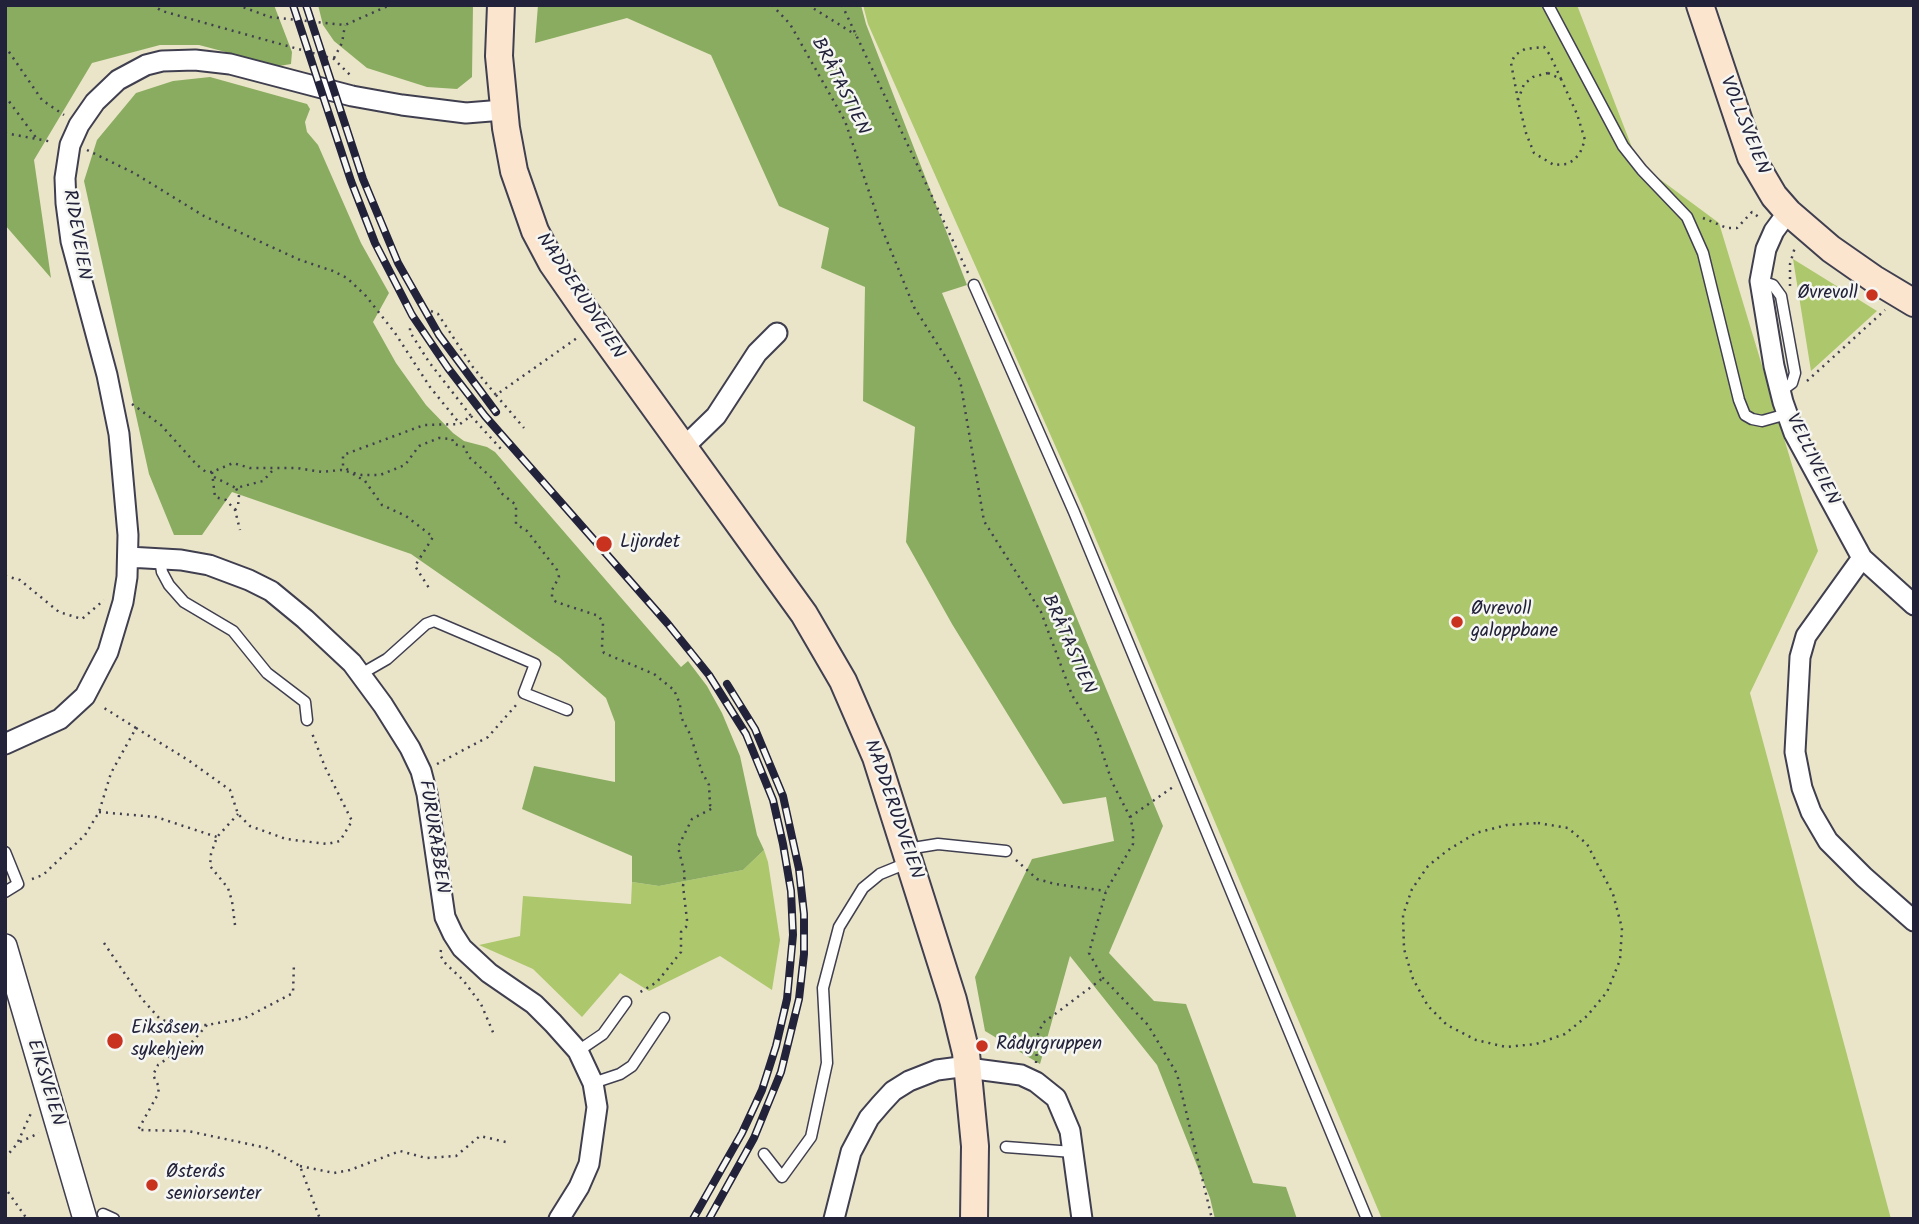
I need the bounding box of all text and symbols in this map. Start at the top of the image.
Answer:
street label: BRÅTASTIEN [805,34,873,140]
street label: VOLLSVEIEN [1713,74,1773,178]
street label: RIDEVEIEN [56,188,94,282]
street label: NADDERUDVEIEN [530,230,628,364]
place label: Øvrevoll [1798,284,1858,306]
marker: Øvrevoll [1864,287,1880,303]
street label: VELLIVEIEN [1779,411,1843,509]
place label: Lijordet [620,533,680,555]
marker: Lijordet [594,534,614,554]
street label: BRÅTASTIEN [1035,592,1099,698]
place label: Øvrevoll galoppbane [1471,600,1558,644]
marker: Øvrevoll galoppbane [1449,614,1465,630]
street label: NADDERUDVEIEN [857,737,927,883]
street label: FURURABBEN [412,779,452,895]
place label: Eiksåsen sykehjem [131,1019,204,1063]
marker: Eiksåsen sykehjem [105,1031,125,1051]
place label: Rådyrgruppen [996,1035,1102,1057]
street label: EIKSVEIEN [20,1037,68,1129]
marker: Rådyrgruppen [974,1038,990,1054]
place label: Østerås seniorsenter [166,1163,261,1207]
marker: Østerås seniorsenter [144,1177,160,1193]

